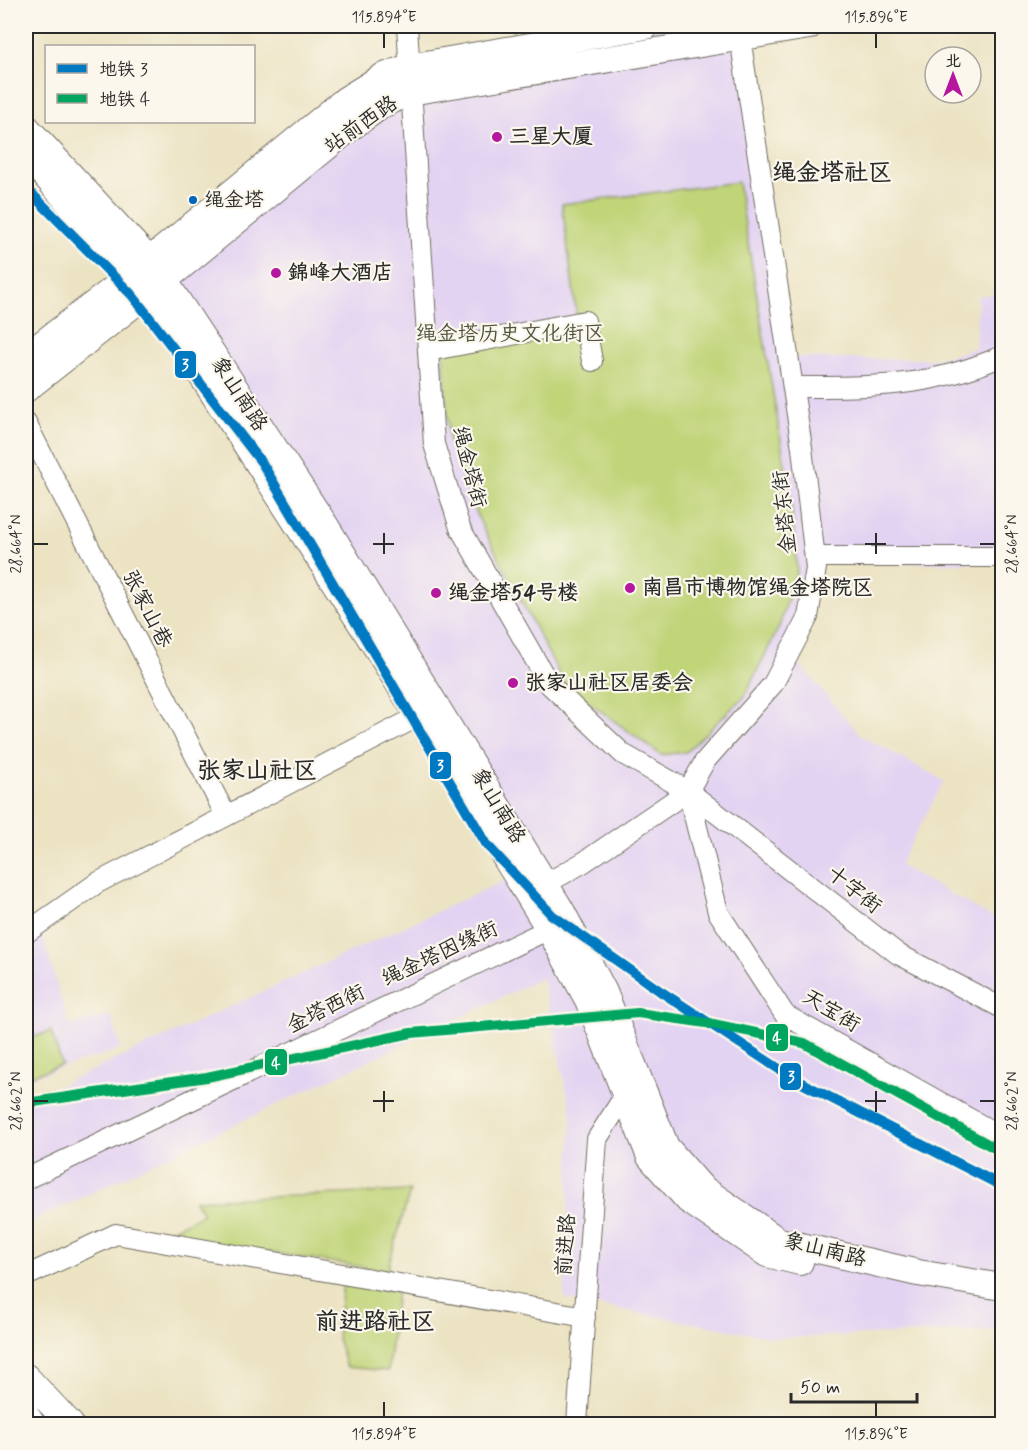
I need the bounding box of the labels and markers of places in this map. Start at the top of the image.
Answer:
place label: 三星大厦 [509,123,593,151]
marker: 三星大厦 [490,130,504,144]
place label: 绳金塔 [204,187,264,214]
marker: 绳金塔 [187,194,199,206]
place label: 錦峰大酒店 [288,259,393,287]
marker: 錦峰大酒店 [269,266,283,280]
place label: 南昌市博物馆绳金塔院区 [642,574,873,602]
place label: 绳金塔54号楼 [448,579,578,607]
marker: 南昌市博物馆绳金塔院区 [623,581,637,595]
marker: 绳金塔54号楼 [429,586,443,600]
place label: 张家山社区居委会 [525,669,693,697]
marker: 张家山社区居委会 [506,676,520,690]

